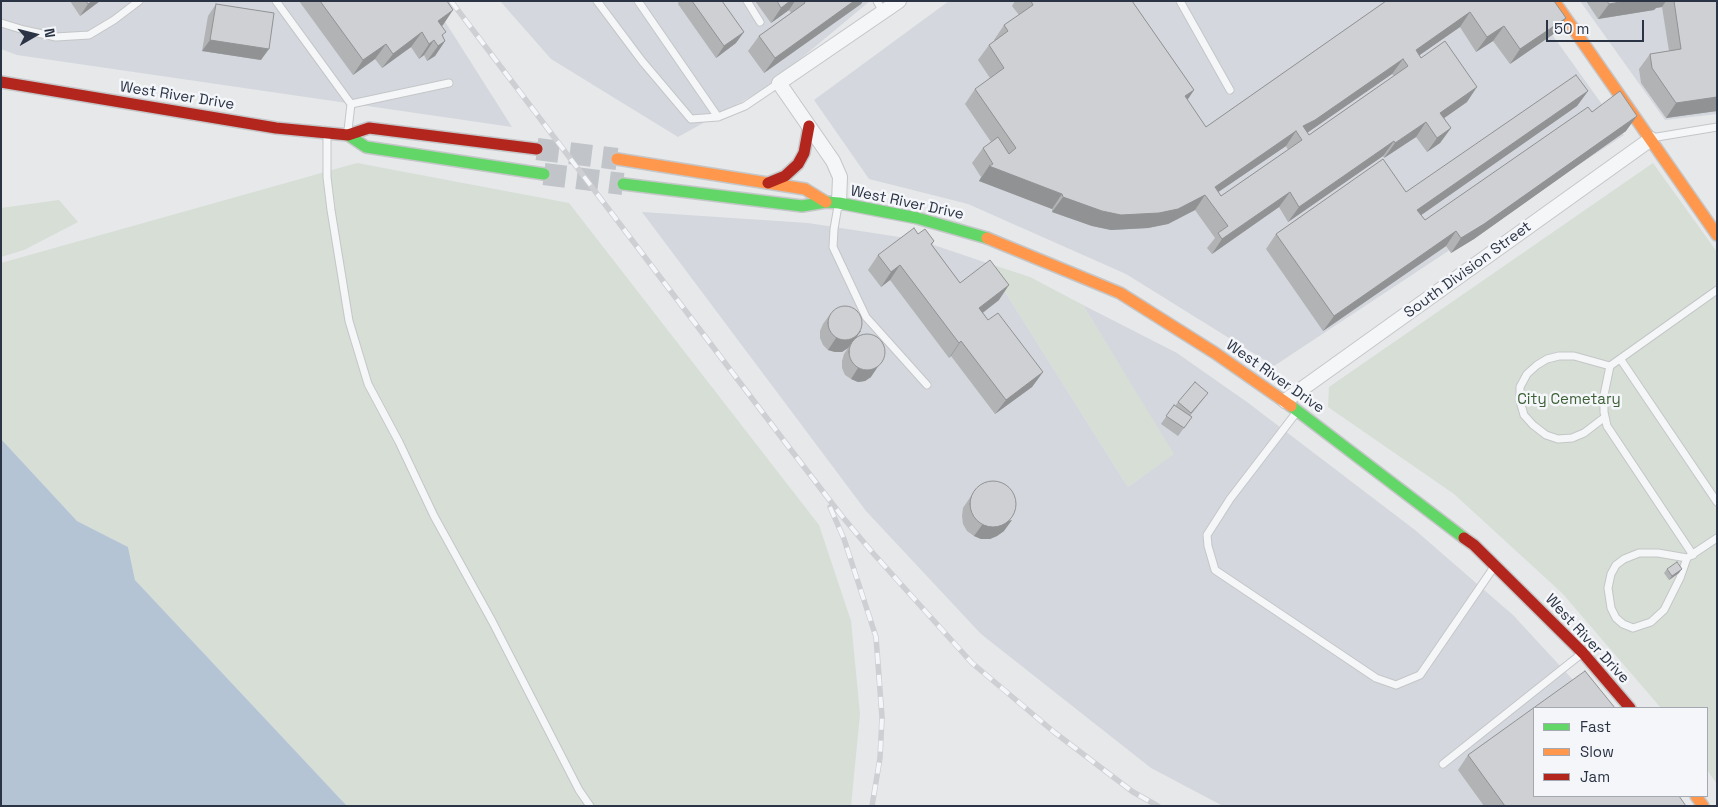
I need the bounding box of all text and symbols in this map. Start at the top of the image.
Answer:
north arrow [10,10,60,60]
scale bar [1548,10,1646,42]
text: 50 m [1554,19,1589,38]
text: N [40,27,59,39]
street label: West River Drive [119,78,235,114]
street label: West River Drive [849,182,965,224]
street label: South Division Street [1401,218,1535,322]
street label: West River Drive [1223,336,1327,418]
park label: City Cemetary [1517,391,1621,409]
street label: West River Drive [1541,591,1633,687]
legend [1533,707,1708,797]
text: Fast [1580,717,1611,736]
text: Slow [1580,742,1614,761]
text: Jam [1580,767,1610,786]

